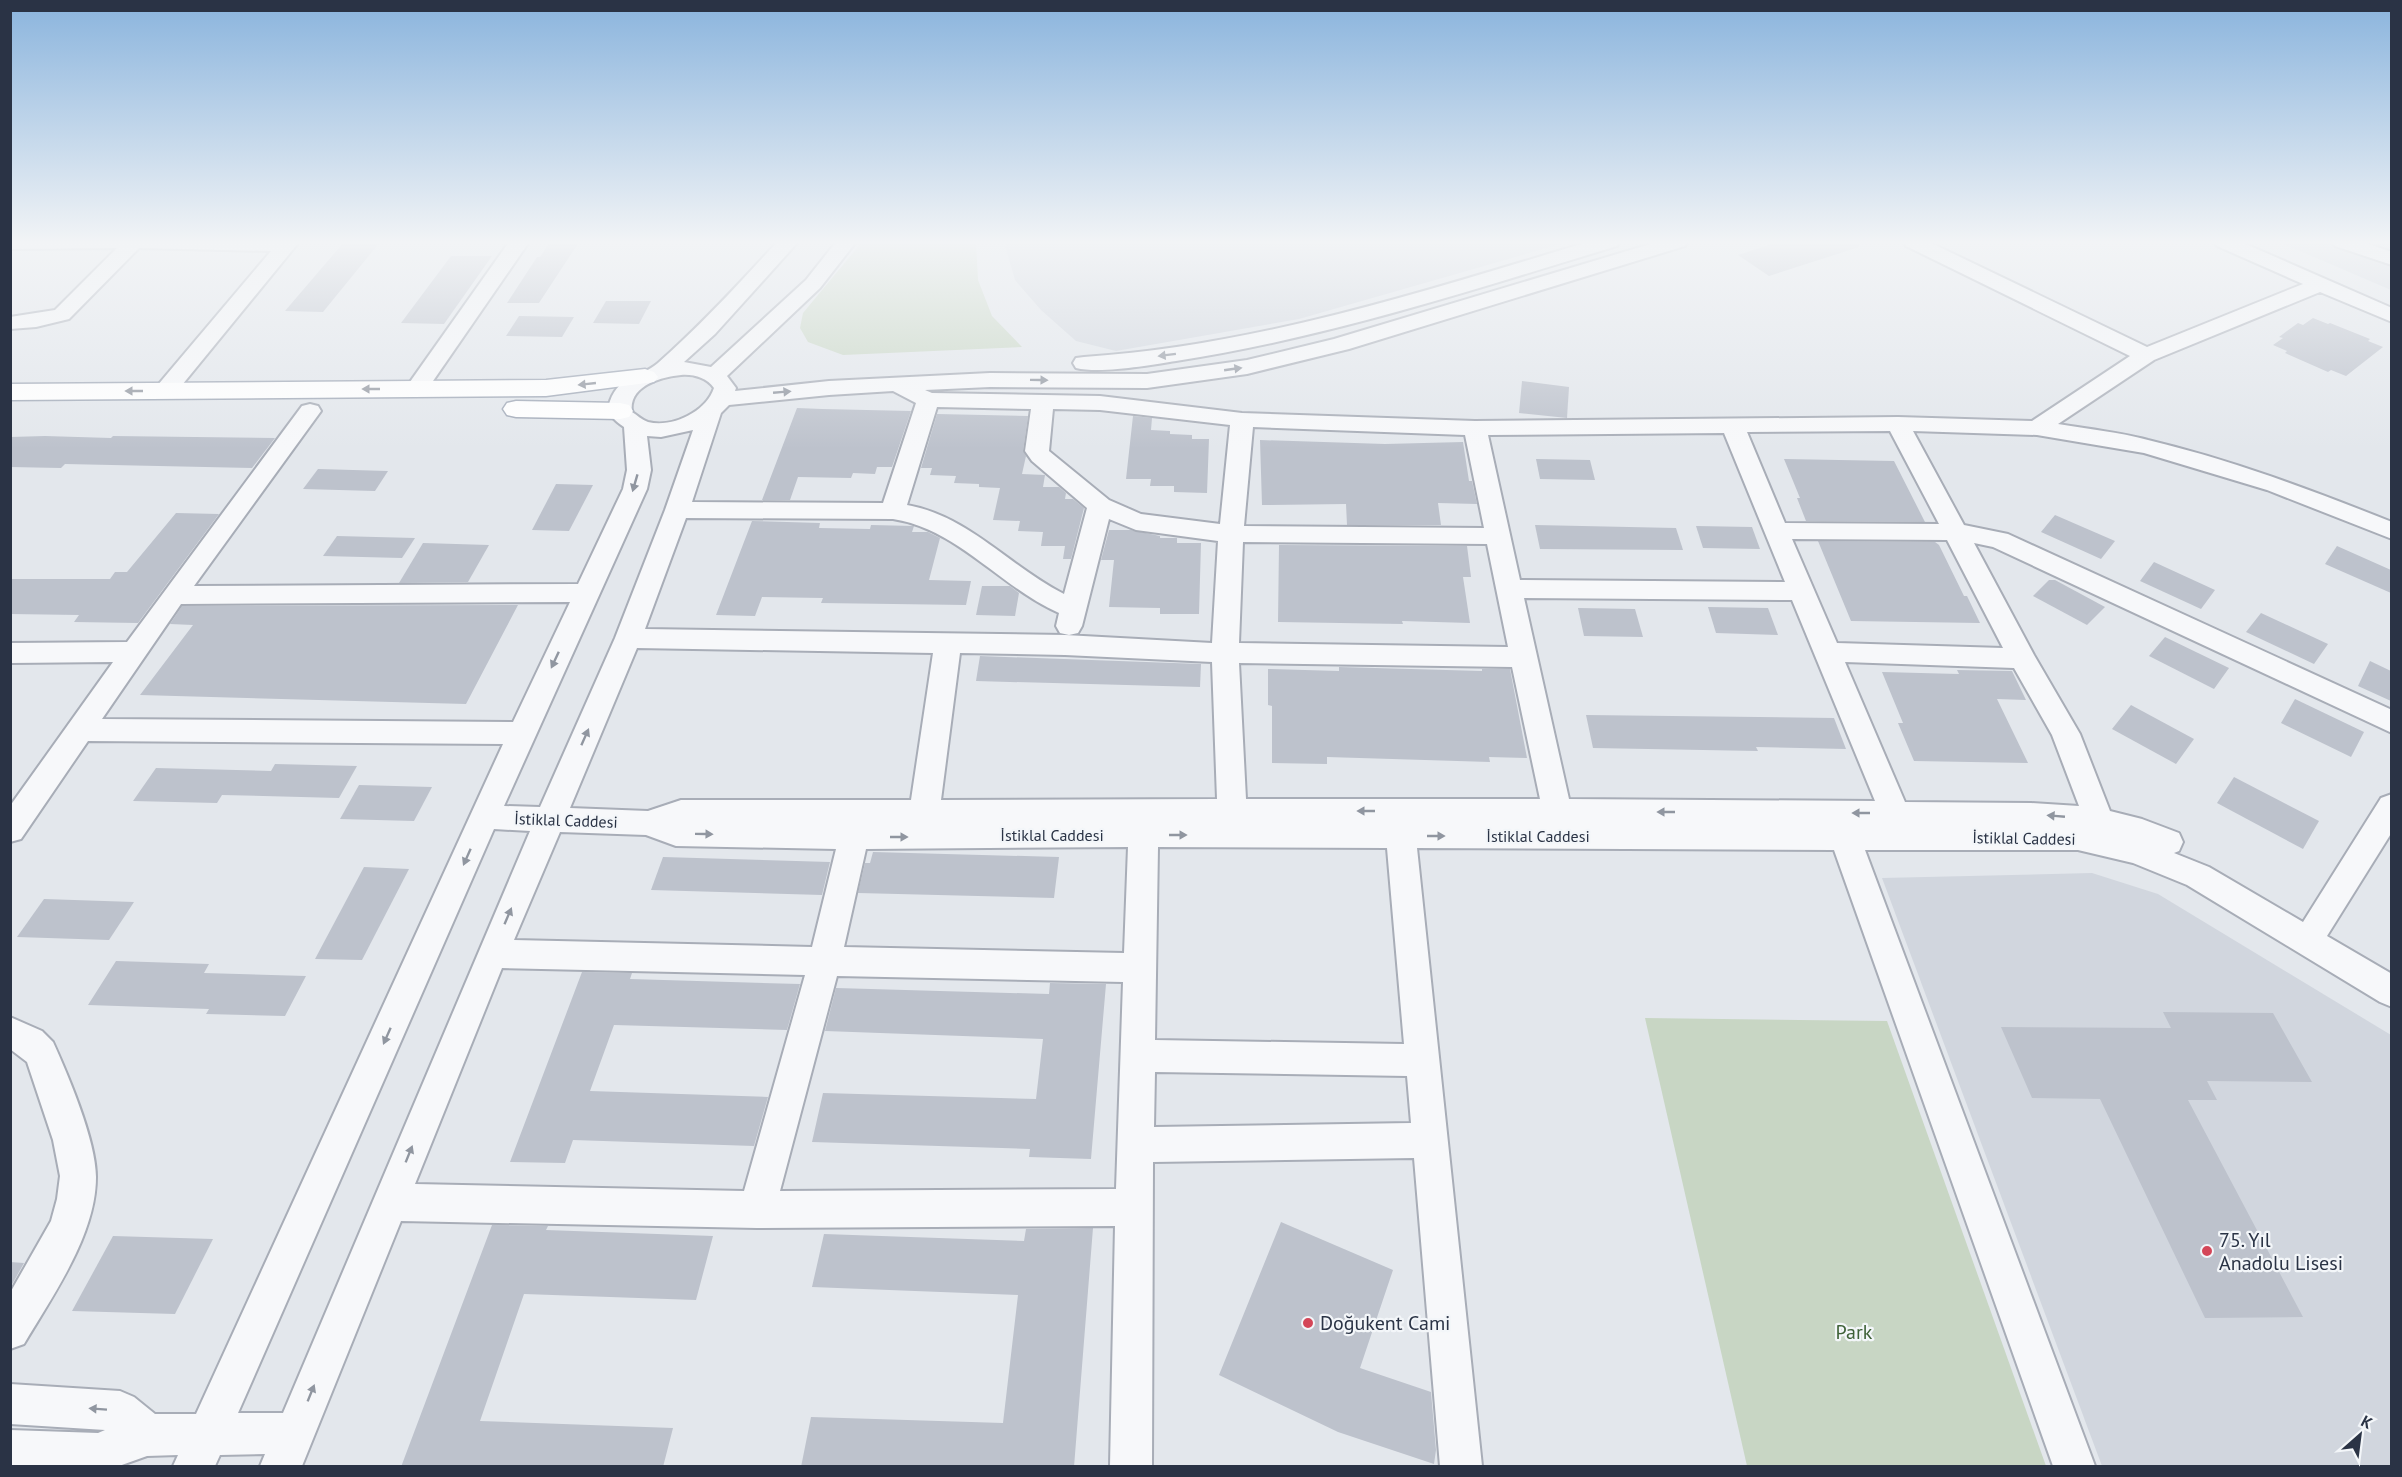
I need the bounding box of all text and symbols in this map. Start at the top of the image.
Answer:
one-way arrow [1157,351,1176,360]
one-way arrow [1224,364,1243,373]
one-way arrow [1030,375,1049,385]
one-way arrow [577,379,596,388]
one-way arrow [362,385,381,394]
one-way arrow [125,387,144,396]
one-way arrow [772,387,791,397]
one-way arrow [630,474,639,492]
one-way arrow [550,652,560,670]
one-way arrow [580,727,590,745]
one-way arrow [1356,806,1375,816]
one-way arrow [1656,807,1675,817]
street label: İstiklal Caddesi [514,808,618,832]
one-way arrow [1851,808,1870,818]
one-way arrow [2046,812,2065,821]
street label: İstiklal Caddesi [1000,825,1104,845]
street label: İstiklal Caddesi [1486,826,1590,846]
street label: İstiklal Caddesi [1972,827,2076,849]
one-way arrow [695,830,714,839]
one-way arrow [1169,830,1188,840]
one-way arrow [1427,831,1446,841]
one-way arrow [890,832,909,841]
one-way arrow [462,849,471,866]
one-way arrow [504,907,513,925]
one-way arrow [383,1027,392,1044]
one-way arrow [404,1145,414,1163]
place label: 75. Yıl Anadolu Lisesi [2219,1227,2343,1276]
marker: 75. Yıl Anadolu Lisesi [2200,1244,2214,1258]
place label: Doğukent Cami [1320,1310,1450,1336]
marker: Doğukent Cami [1301,1316,1315,1330]
park label: Park [1836,1319,1873,1345]
one-way arrow [307,1384,316,1402]
one-way arrow [89,1405,108,1414]
north arrow [2330,1405,2390,1465]
text: K [2358,1411,2376,1433]

